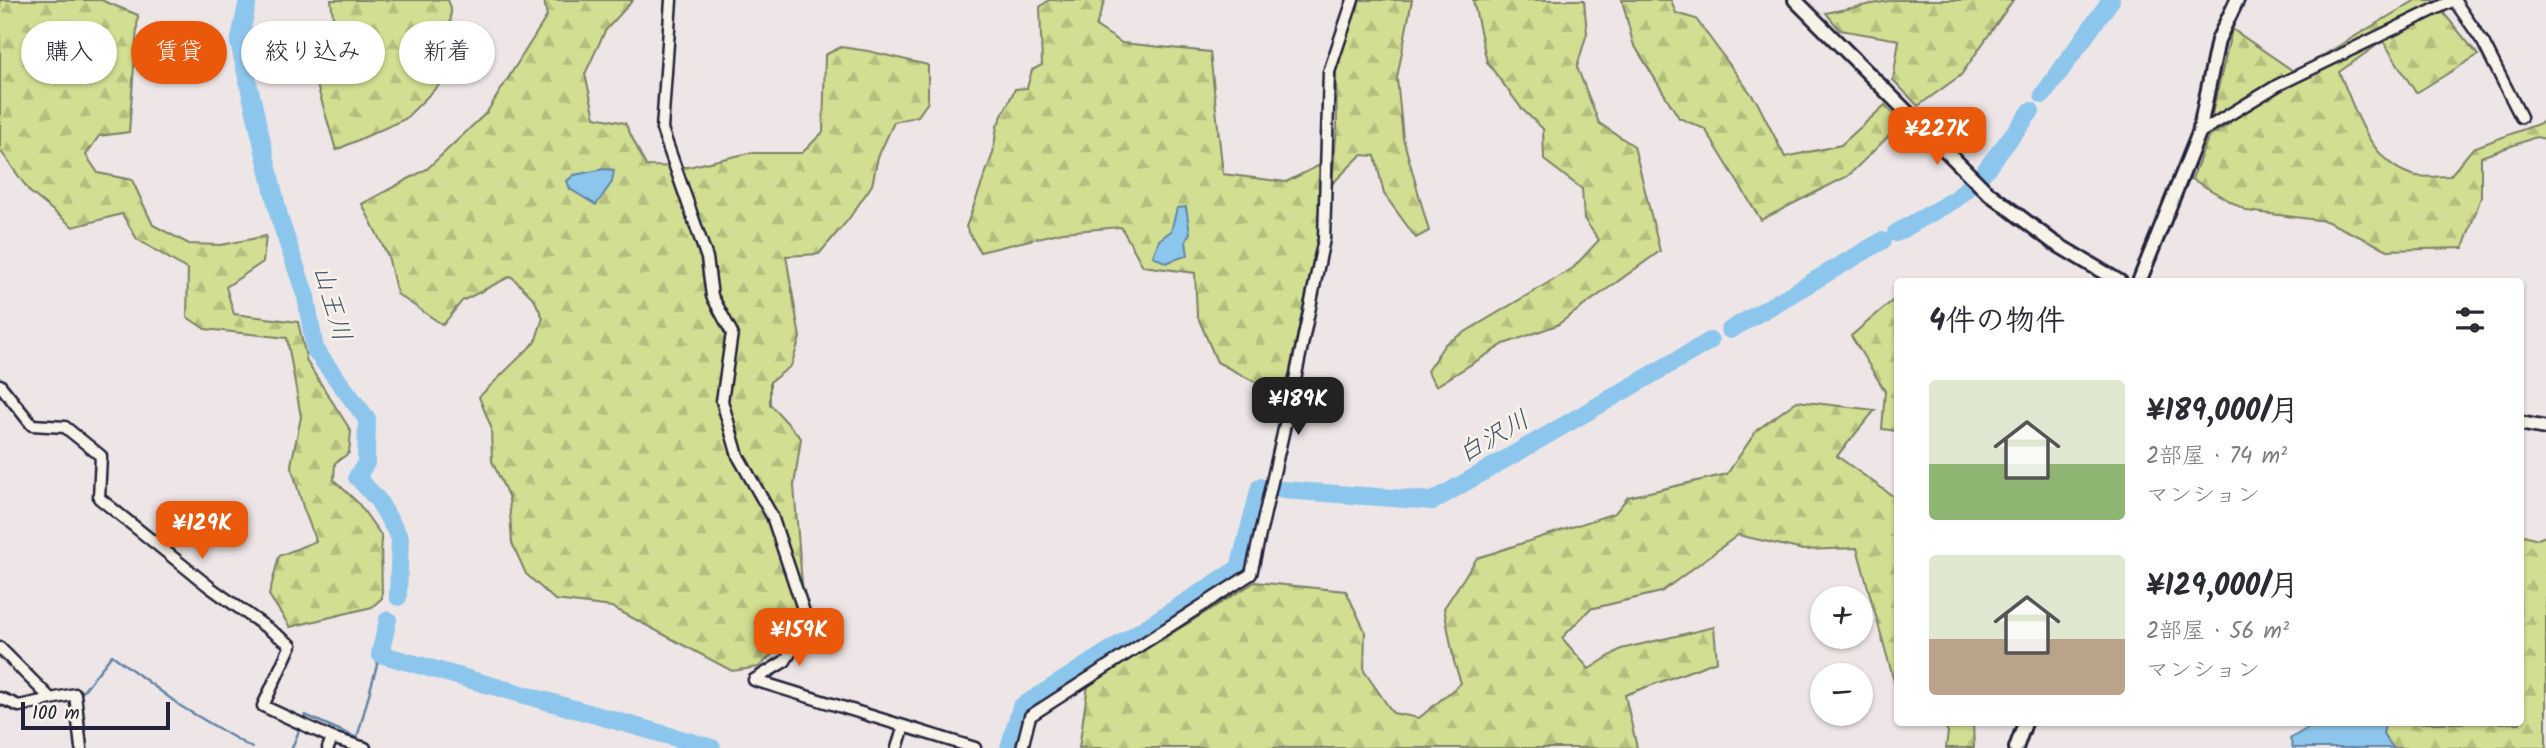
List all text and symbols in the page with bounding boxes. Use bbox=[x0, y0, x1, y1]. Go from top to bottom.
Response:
chip: 購入 bbox=[21, 21, 117, 84]
chip: 賃貸 bbox=[131, 21, 227, 84]
chip: 絞り込み bbox=[241, 21, 385, 84]
chip: 新着 bbox=[399, 21, 495, 84]
pin: ¥227K bbox=[1888, 108, 1986, 167]
text: ¥227K bbox=[1904, 112, 1970, 148]
water label: 山王川 bbox=[300, 260, 362, 347]
text: 4件の物件 bbox=[1929, 298, 2065, 346]
icon: filters bbox=[2451, 301, 2489, 339]
pin: ¥189K bbox=[1249, 378, 1347, 437]
text: ¥189K bbox=[1268, 382, 1328, 418]
text: ¥189,000/月 bbox=[2146, 388, 2299, 436]
water label: 白沢川 bbox=[1450, 400, 1538, 475]
icon: home bbox=[1985, 408, 2069, 492]
text: 2部屋 · 74 m² bbox=[2146, 439, 2287, 475]
text: マンション bbox=[2146, 478, 2260, 514]
pin: ¥129K bbox=[153, 502, 251, 561]
text: ¥129K bbox=[172, 506, 232, 542]
text: ¥129,000/月 bbox=[2146, 563, 2299, 611]
icon: home bbox=[1985, 583, 2069, 667]
map controls bbox=[1810, 586, 1873, 726]
button: + bbox=[1810, 586, 1873, 649]
pin: ¥159K bbox=[750, 608, 848, 668]
text: ¥159K bbox=[770, 613, 828, 649]
text: 2部屋 · 56 m² bbox=[2146, 614, 2289, 650]
text: マンション bbox=[2146, 653, 2260, 689]
button: − bbox=[1810, 663, 1873, 726]
scale bar bbox=[21, 699, 170, 731]
text: 100 m bbox=[32, 699, 80, 729]

